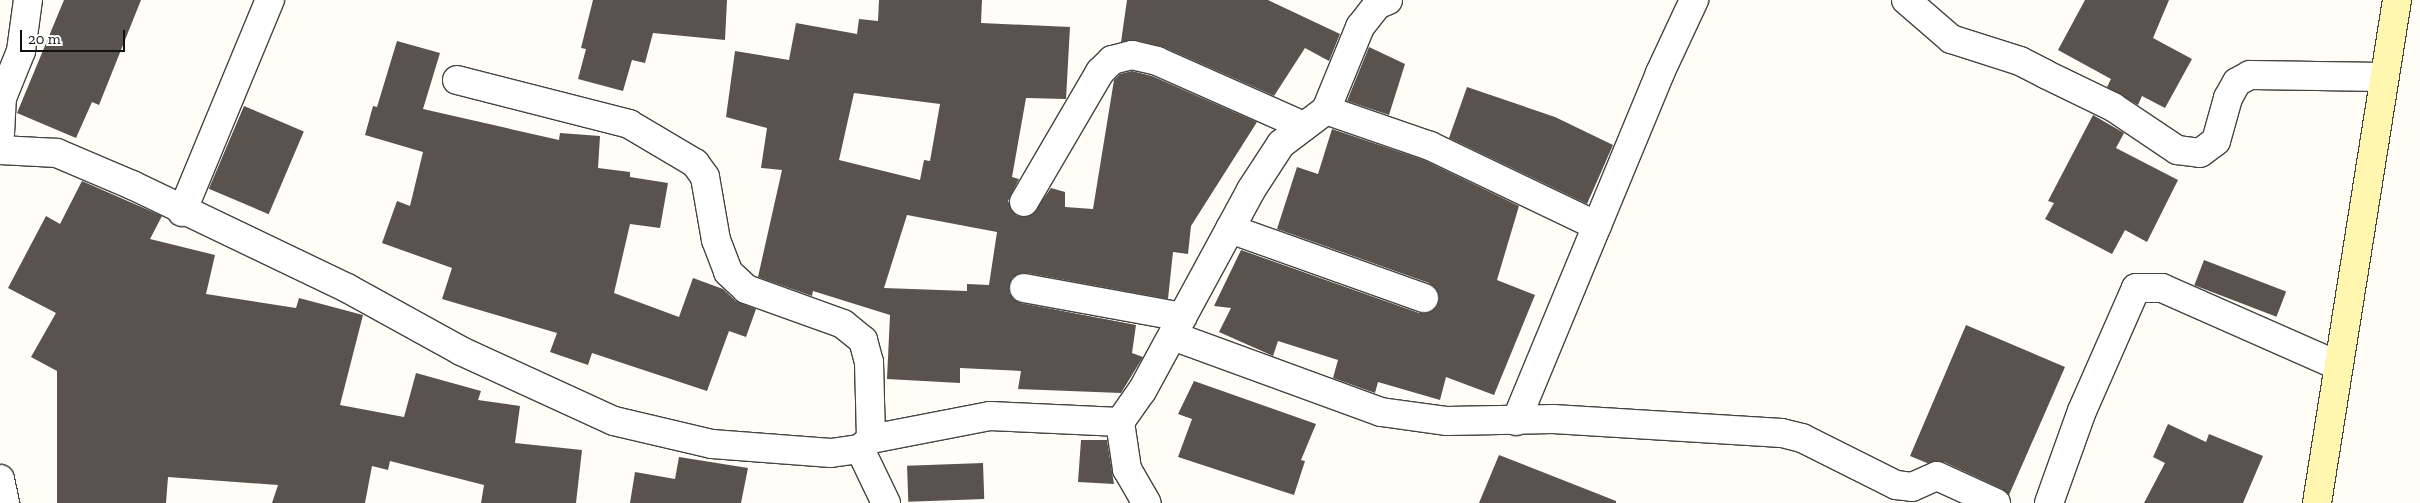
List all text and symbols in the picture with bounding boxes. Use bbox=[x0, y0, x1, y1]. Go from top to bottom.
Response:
scale bar bbox=[22, 20, 128, 52]
text: 20 m bbox=[28, 30, 61, 48]

